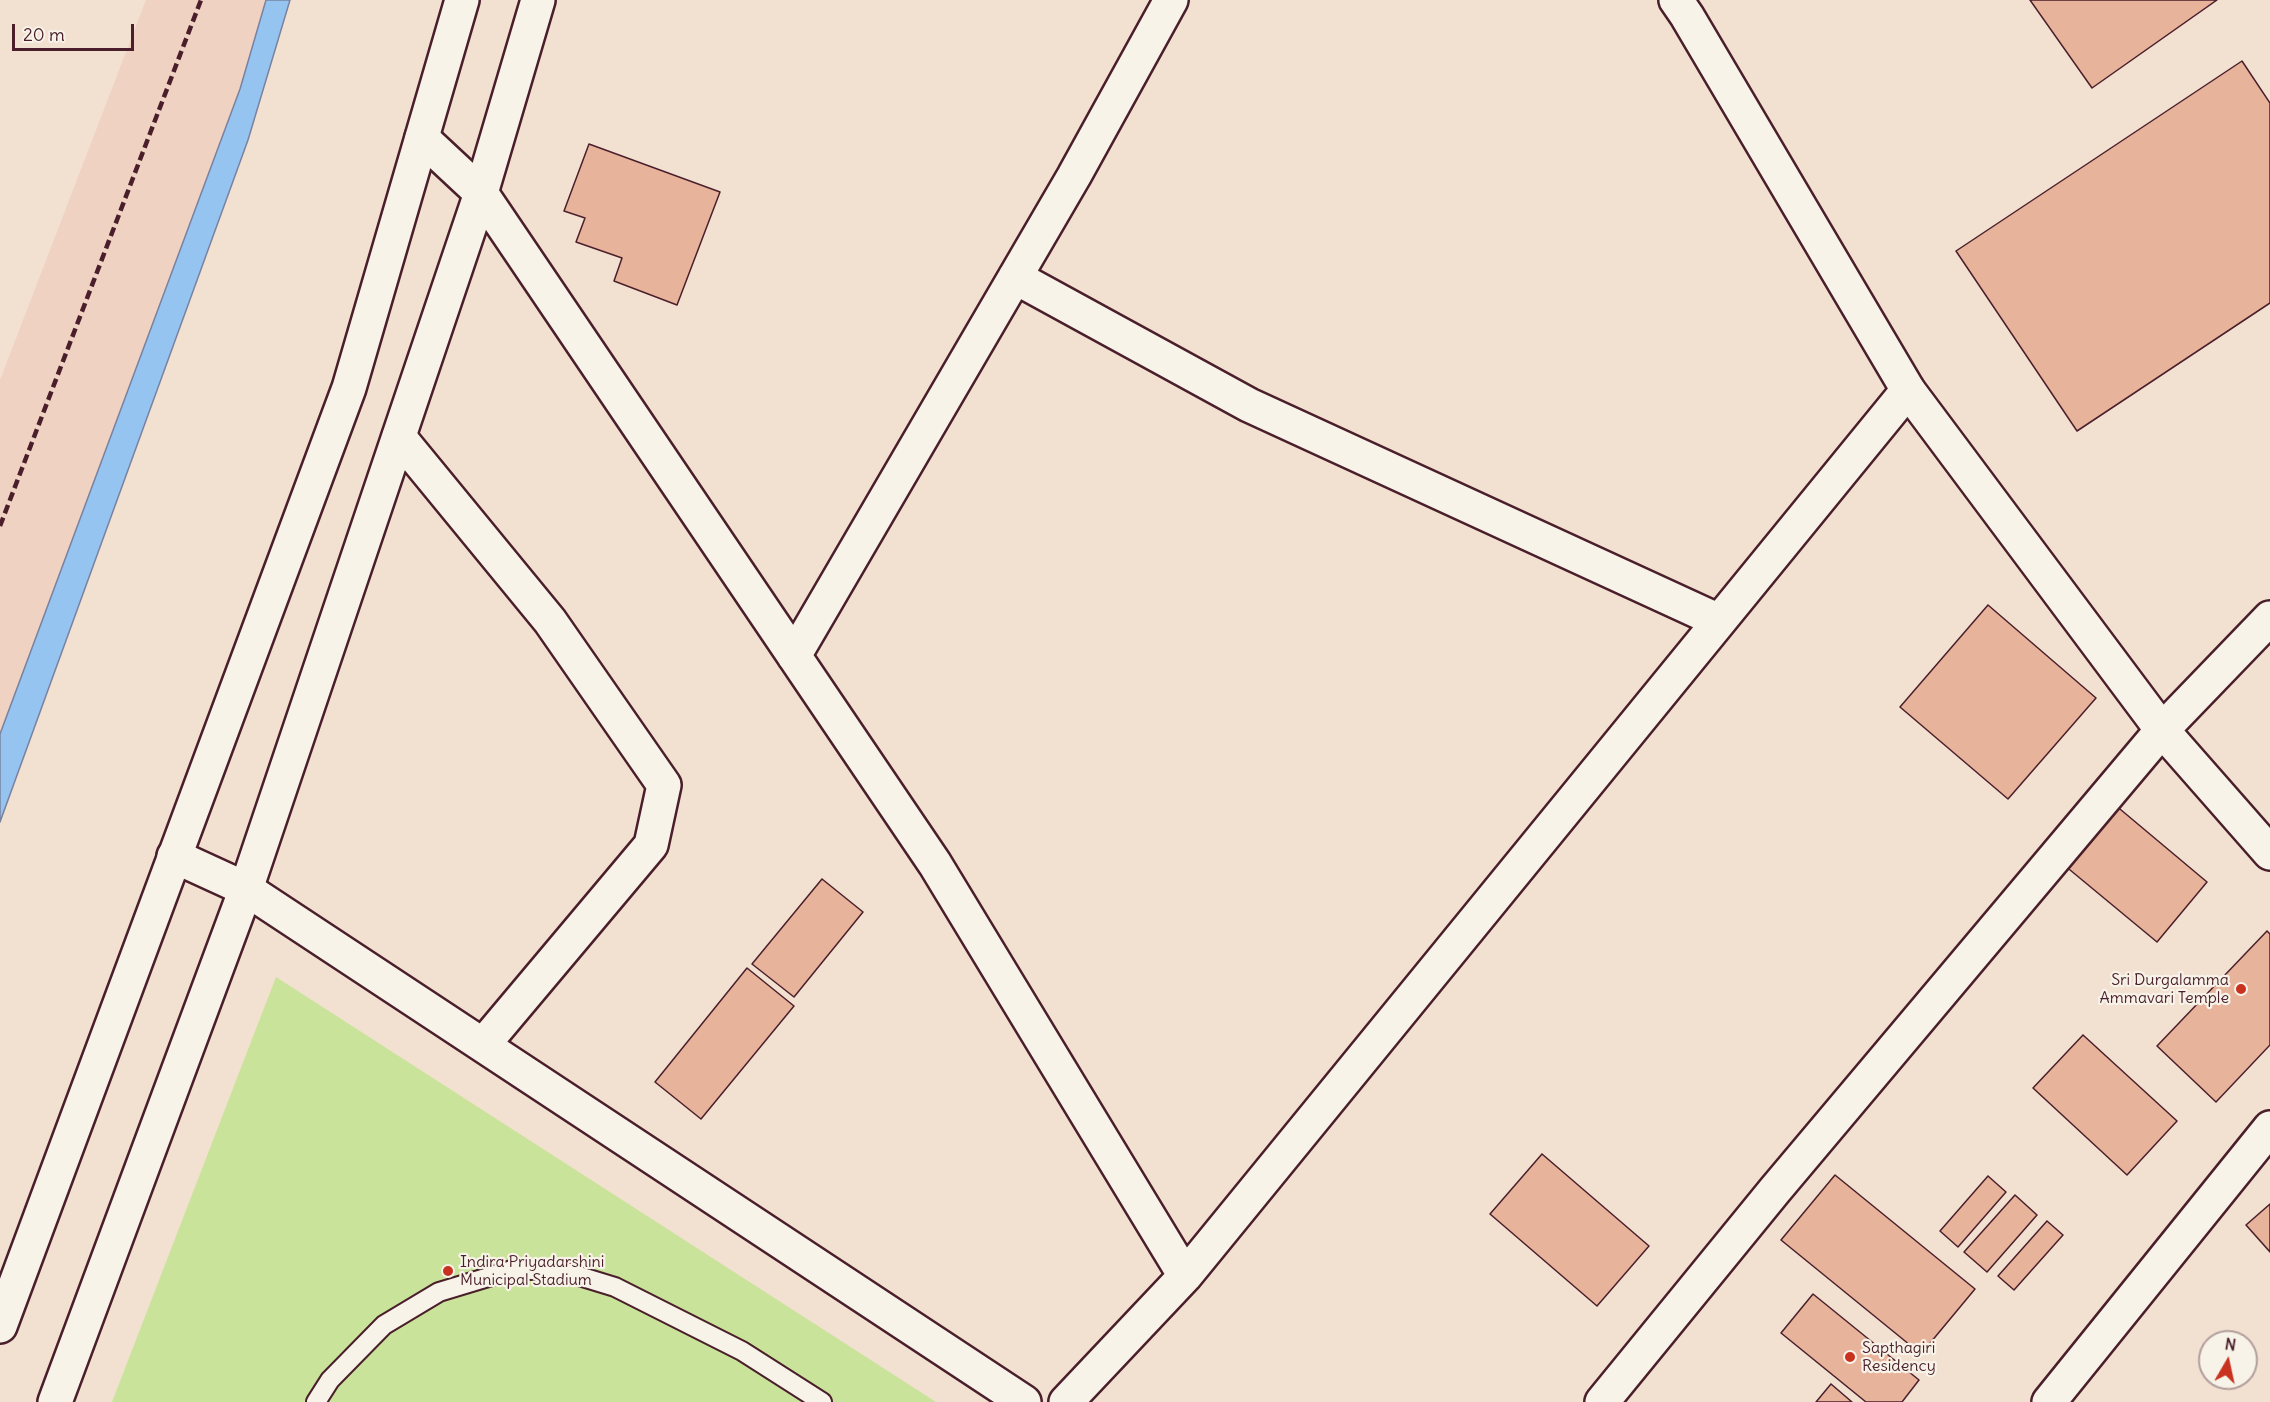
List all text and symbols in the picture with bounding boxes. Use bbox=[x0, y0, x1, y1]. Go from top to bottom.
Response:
scale bar bbox=[15, 12, 136, 50]
text: 20 m bbox=[23, 23, 65, 46]
place label: Sri Durgalamma Ammavari Temple bbox=[2100, 970, 2229, 1008]
marker: Sri Durgalamma Ammavari Temple bbox=[2234, 982, 2248, 996]
place label: Indira Priyadarshini Municipal Stadium bbox=[460, 1252, 604, 1290]
marker: Indira Priyadarshini Municipal Stadium bbox=[441, 1264, 455, 1278]
north arrow bbox=[2198, 1330, 2258, 1390]
text: N bbox=[2223, 1333, 2238, 1355]
place label: Sapthagiri Residency bbox=[1862, 1338, 1936, 1376]
marker: Sapthagiri Residency bbox=[1843, 1350, 1857, 1364]

